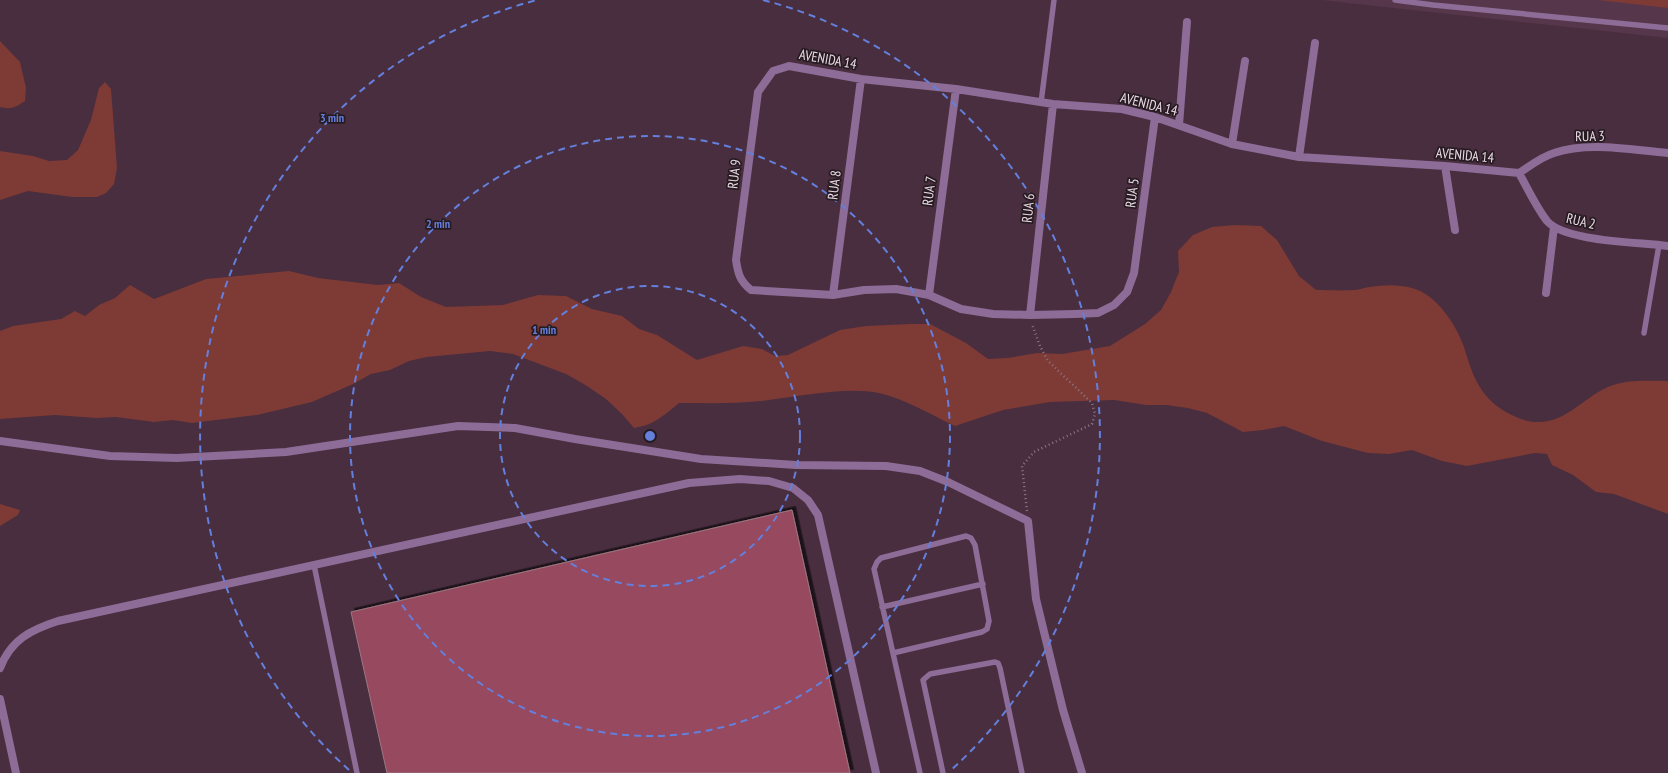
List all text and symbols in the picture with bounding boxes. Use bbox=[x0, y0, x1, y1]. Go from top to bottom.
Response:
street label: AVENIDA 14 bbox=[798, 45, 859, 73]
street label: AVENIDA 14 bbox=[1119, 88, 1180, 120]
text: 3 min bbox=[320, 110, 344, 125]
street label: RUA 3 bbox=[1575, 127, 1605, 145]
street label: AVENIDA 14 bbox=[1435, 143, 1495, 167]
street label: RUA 9 bbox=[723, 158, 745, 190]
street label: RUA 8 bbox=[823, 169, 845, 201]
street label: RUA 7 bbox=[918, 175, 940, 207]
street label: RUA 5 bbox=[1121, 177, 1143, 209]
street label: RUA 6 bbox=[1018, 192, 1038, 224]
street label: RUA 2 bbox=[1565, 209, 1597, 233]
text: 2 min bbox=[426, 216, 450, 231]
text: 1 min bbox=[532, 322, 556, 337]
centre of rings bbox=[643, 429, 657, 443]

